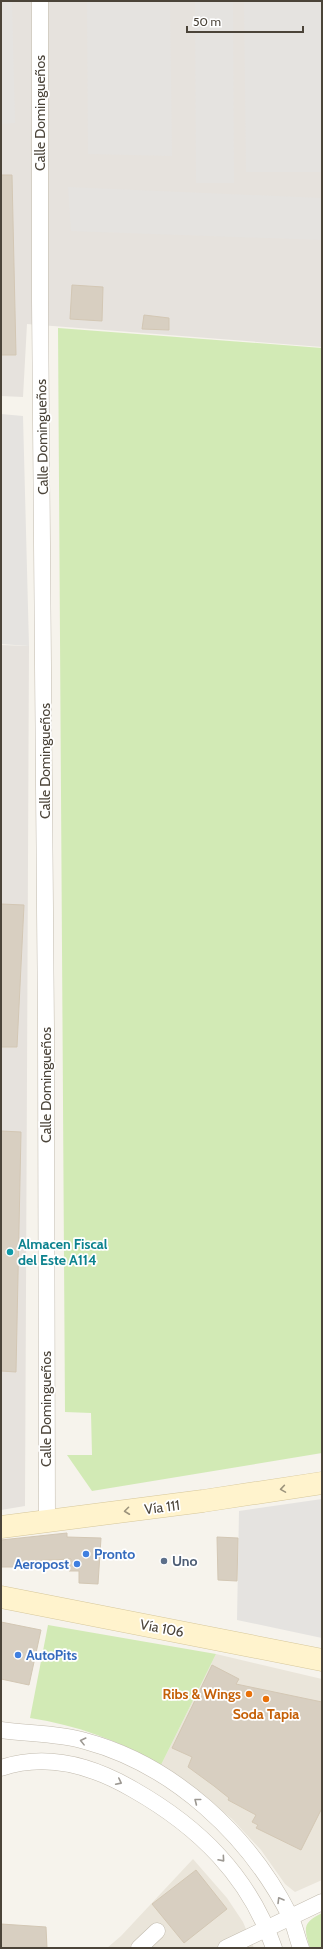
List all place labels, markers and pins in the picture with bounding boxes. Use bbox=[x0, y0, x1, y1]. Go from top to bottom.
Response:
place label: Almacen Fiscal del Este A114 bbox=[18, 1235, 108, 1269]
marker: Almacen Fiscal del Este A114 bbox=[5, 1247, 15, 1257]
place label: Pronto bbox=[94, 1545, 135, 1563]
marker: Pronto bbox=[81, 1549, 91, 1559]
place label: Uno bbox=[172, 1552, 198, 1570]
place label: Aeropost bbox=[14, 1555, 69, 1573]
marker: Uno bbox=[159, 1556, 169, 1566]
marker: Aeropost bbox=[72, 1559, 82, 1569]
place label: AutoPits bbox=[26, 1646, 77, 1664]
marker: AutoPits bbox=[13, 1650, 23, 1660]
place label: Ribs & Wings bbox=[163, 1685, 241, 1703]
marker: Ribs & Wings bbox=[244, 1689, 254, 1699]
marker: Soda Tapia bbox=[261, 1694, 271, 1704]
place label: Soda Tapia bbox=[233, 1705, 299, 1723]

